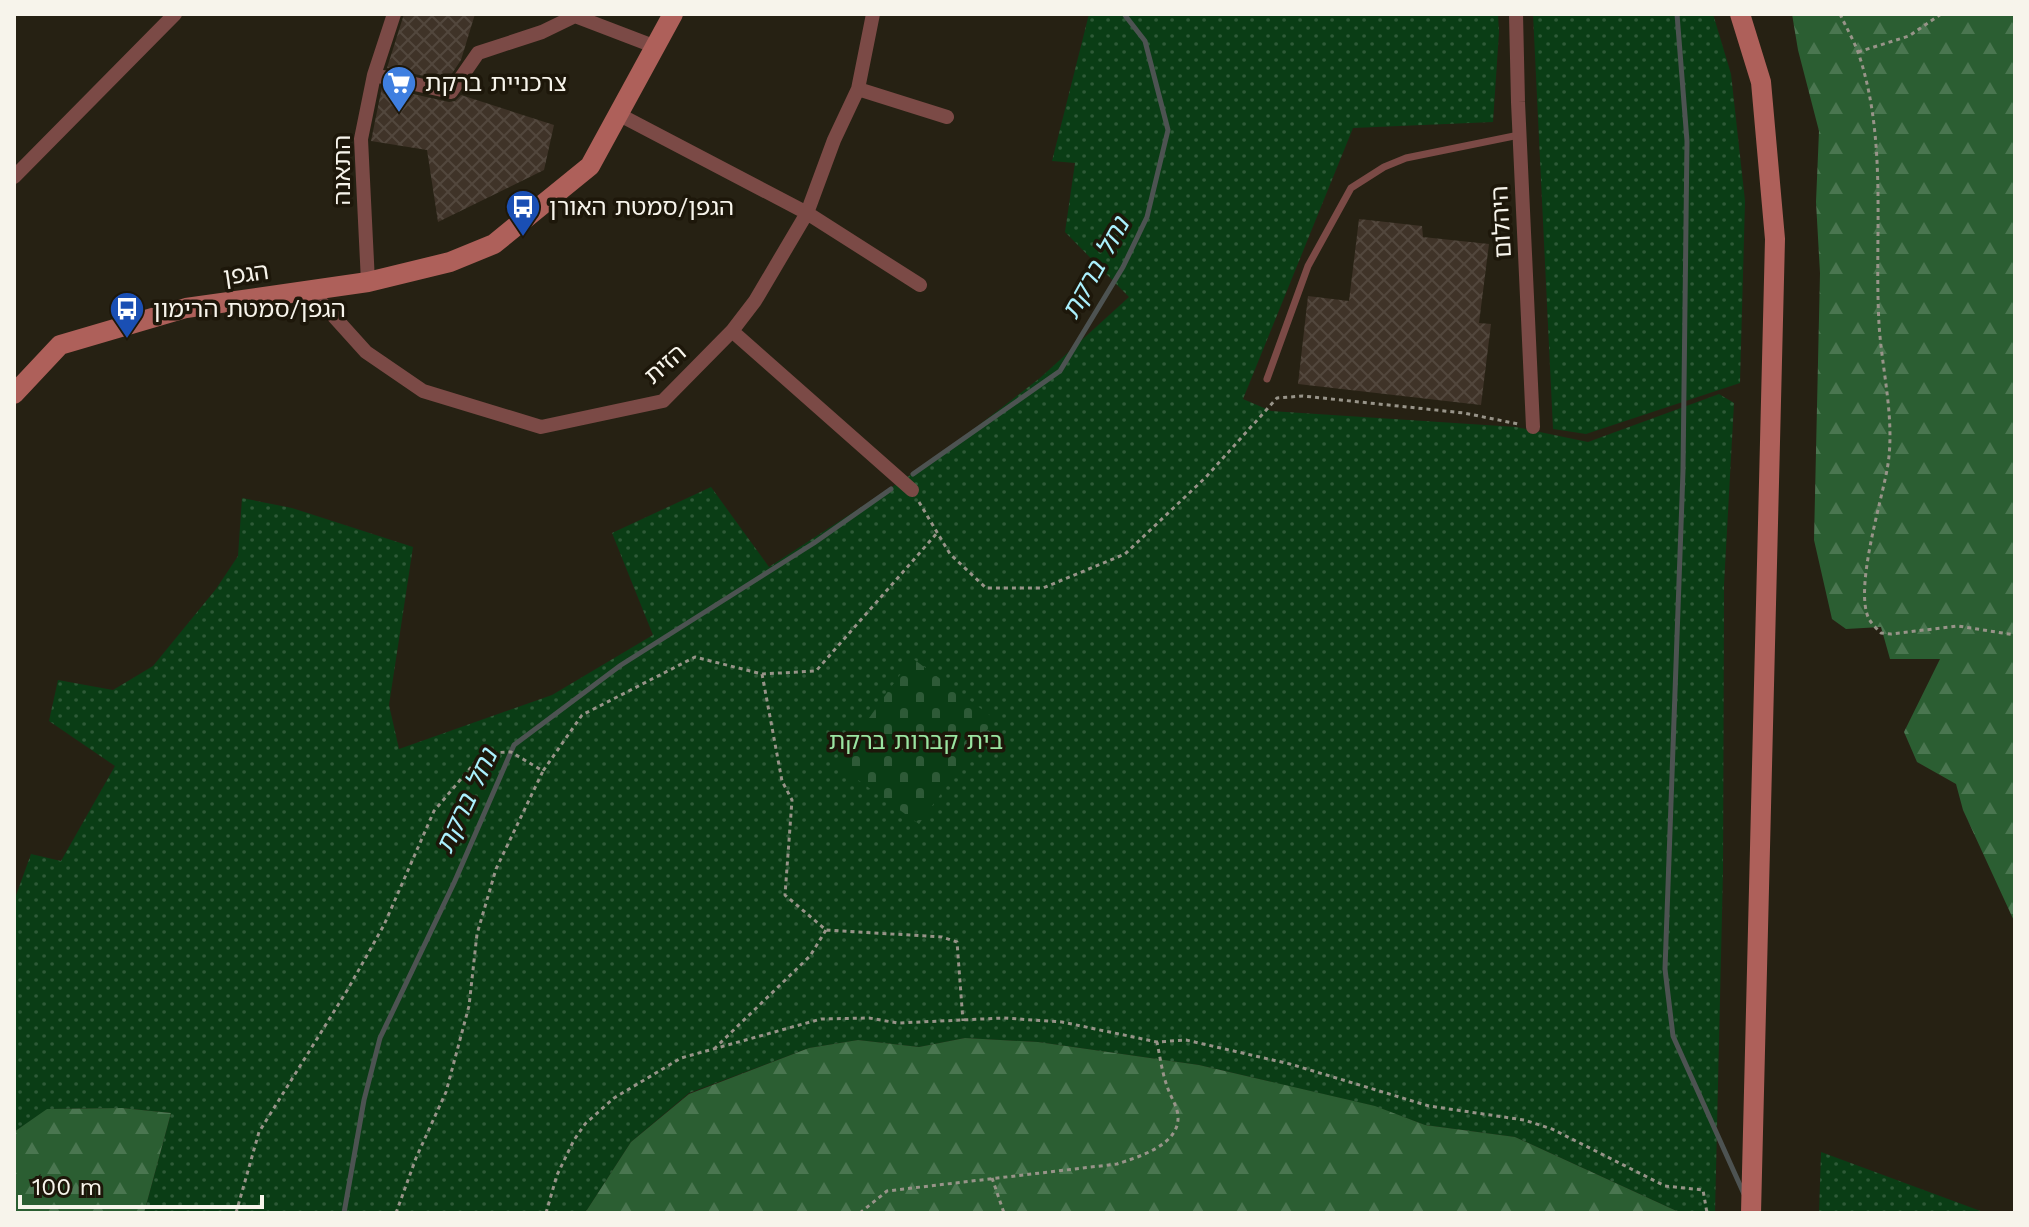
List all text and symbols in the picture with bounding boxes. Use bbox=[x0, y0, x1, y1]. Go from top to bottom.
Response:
supermarket icon: צרכניית ברקת bbox=[380, 64, 418, 114]
place label: צרכניית ברקת bbox=[425, 69, 567, 97]
street label: התאנה bbox=[328, 135, 356, 205]
street label: היהלום bbox=[1485, 185, 1517, 259]
bus stop icon: הגפן/סמטת האורן bbox=[504, 188, 542, 238]
place label: הגפן/סמטת האורן bbox=[549, 193, 734, 221]
water label: נחל ברקת bbox=[1055, 210, 1136, 324]
street label: הגפן bbox=[221, 257, 271, 291]
bus stop icon: הגפן/סמטת הרימון bbox=[108, 290, 146, 340]
place label: הגפן/סמטת הרימון bbox=[153, 295, 346, 323]
street label: הזית bbox=[638, 338, 692, 390]
park label: בית קברות ברקת bbox=[829, 727, 1003, 755]
water label: נחל ברקת bbox=[429, 742, 504, 858]
scale bar bbox=[20, 1159, 262, 1209]
text: 100 m bbox=[32, 1173, 102, 1201]

